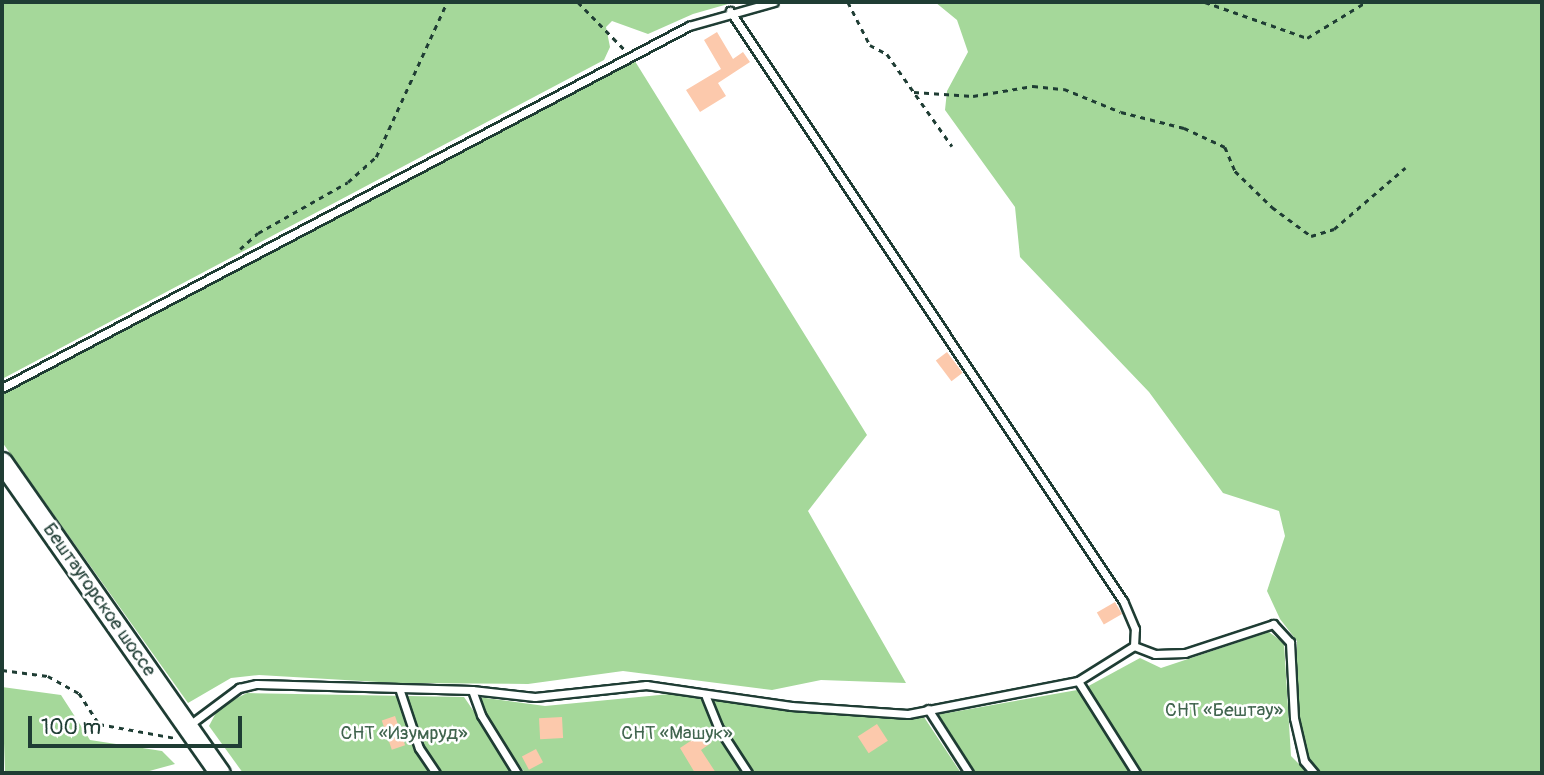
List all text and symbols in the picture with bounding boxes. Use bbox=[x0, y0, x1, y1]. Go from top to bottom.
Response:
street label: Бештаугорское шоссе bbox=[38, 519, 160, 681]
park label: СНТ «Бештау» bbox=[1165, 700, 1283, 722]
scale bar bbox=[32, 702, 245, 746]
text: 100 m bbox=[41, 714, 101, 741]
park label: СНТ «Изумруд» bbox=[340, 723, 468, 745]
park label: СНТ «Машук» bbox=[621, 723, 733, 745]

